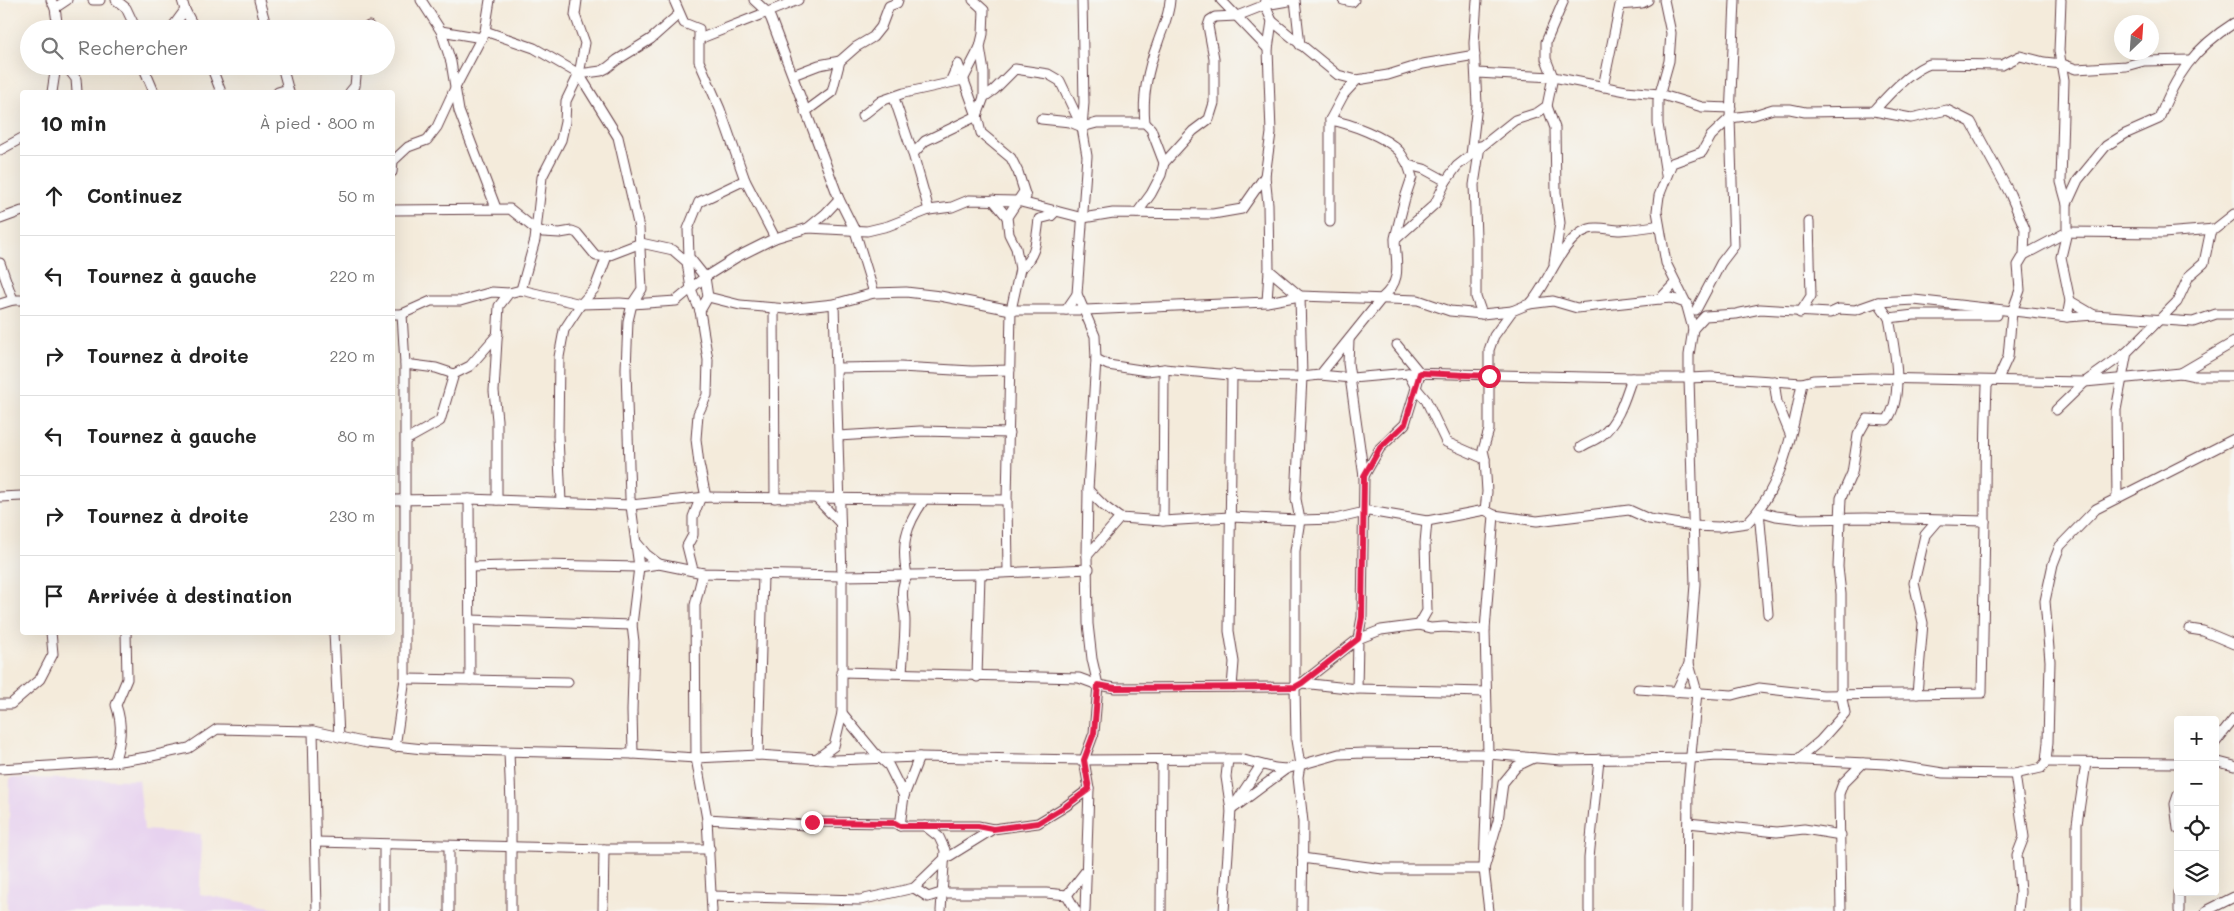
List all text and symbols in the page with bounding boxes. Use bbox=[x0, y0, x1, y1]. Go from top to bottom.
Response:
north arrow bbox=[2114, 15, 2159, 60]
search box bbox=[20, 20, 395, 75]
icon: search bbox=[38, 34, 66, 62]
text: Rechercher bbox=[78, 35, 188, 60]
text: 10 min bbox=[40, 109, 106, 136]
text: À pied · 800 m bbox=[259, 112, 375, 133]
icon: ahead bbox=[40, 182, 68, 210]
text: Continuez bbox=[87, 183, 182, 208]
text: 50 m bbox=[338, 185, 375, 206]
icon: left bbox=[40, 262, 68, 290]
text: Tournez à gauche bbox=[87, 263, 256, 288]
text: 220 m bbox=[329, 265, 375, 286]
icon: right bbox=[40, 342, 68, 370]
text: Tournez à droite bbox=[87, 343, 249, 368]
text: 220 m bbox=[329, 345, 375, 366]
route start bbox=[1478, 365, 1501, 388]
icon: left bbox=[40, 422, 68, 450]
text: Tournez à gauche bbox=[87, 423, 256, 448]
text: 80 m bbox=[338, 425, 375, 446]
icon: right bbox=[40, 502, 68, 530]
text: Tournez à droite bbox=[87, 503, 249, 528]
text: 230 m bbox=[329, 505, 375, 526]
icon: arrive bbox=[40, 582, 68, 610]
text: Arrivée à destination bbox=[87, 583, 292, 608]
map controls bbox=[2174, 716, 2219, 896]
button: + bbox=[2174, 716, 2219, 761]
button: − bbox=[2174, 761, 2219, 806]
button: locate bbox=[2174, 806, 2219, 851]
route end bbox=[801, 811, 824, 834]
button: layers bbox=[2174, 851, 2219, 896]

